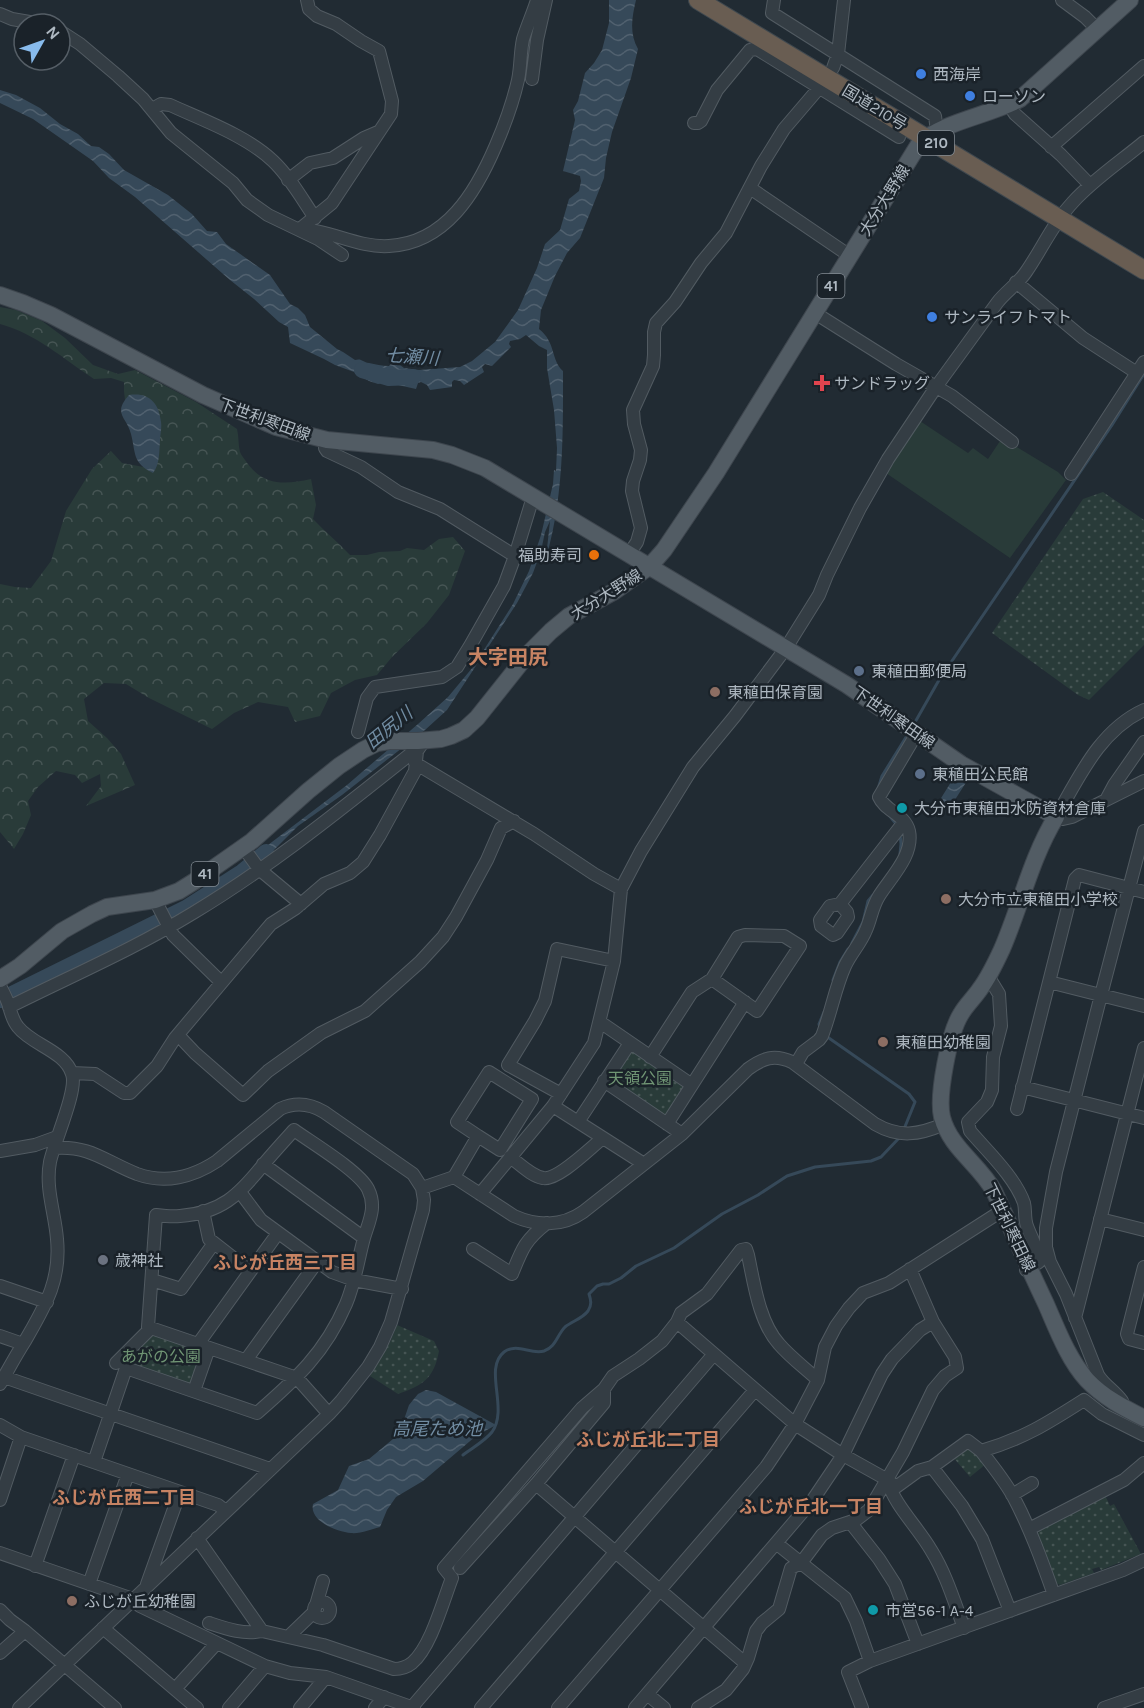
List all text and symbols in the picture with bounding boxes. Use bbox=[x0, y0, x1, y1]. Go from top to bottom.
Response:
north arrow bbox=[12, 12, 72, 72]
text: N bbox=[42, 22, 64, 43]
place label: 西海岸 bbox=[933, 65, 981, 84]
marker: 西海岸 bbox=[914, 67, 928, 81]
street label: 国道210号 bbox=[839, 81, 911, 134]
place label: ローソン bbox=[982, 87, 1046, 106]
marker: ローソン bbox=[963, 89, 977, 103]
road number: 210 bbox=[918, 131, 954, 155]
street label: 大分大野線 bbox=[855, 161, 914, 239]
road number: 41 bbox=[818, 274, 844, 298]
place label: サンライフトマト bbox=[944, 308, 1072, 327]
marker: サンライフトマト bbox=[925, 310, 939, 324]
water label: 七瀬川 bbox=[384, 344, 442, 370]
place label: サンドラッグ bbox=[834, 374, 930, 393]
marker: サンドラッグ bbox=[815, 376, 829, 390]
street label: 下世利寒田線 bbox=[216, 394, 313, 445]
place label: 福助寿司 bbox=[518, 546, 582, 565]
marker: 福助寿司 bbox=[587, 548, 601, 562]
street label: 大分大野線 bbox=[567, 565, 645, 624]
district label: 大字田尻 bbox=[468, 646, 548, 669]
place label: 東稙田郵便局 bbox=[871, 662, 967, 681]
marker: 東稙田郵便局 bbox=[852, 664, 866, 678]
street label: 下世利寒田線 bbox=[849, 682, 938, 753]
place label: 東稙田保育園 bbox=[727, 683, 823, 702]
marker: 東稙田保育園 bbox=[708, 685, 722, 699]
water label: 田尻川 bbox=[361, 701, 418, 754]
place label: 東稙田公民館 bbox=[932, 765, 1028, 784]
marker: 東稙田公民館 bbox=[913, 767, 927, 781]
place label: 大分市東稙田水防資材倉庫 bbox=[914, 799, 1106, 818]
marker: 大分市東稙田水防資材倉庫 bbox=[895, 801, 909, 815]
road number: 41 bbox=[192, 862, 218, 886]
place label: 大分市立東稙田小学校 bbox=[958, 890, 1118, 909]
marker: 大分市立東稙田小学校 bbox=[939, 892, 953, 906]
place label: 東稙田幼稚園 bbox=[895, 1033, 991, 1052]
marker: 東稙田幼稚園 bbox=[876, 1035, 890, 1049]
park label: 天領公園 bbox=[608, 1069, 672, 1088]
street label: 下世利寒田線 bbox=[980, 1180, 1039, 1275]
place label: 歳神社 bbox=[115, 1251, 163, 1270]
district label: ふじが丘西三丁目 bbox=[213, 1252, 357, 1274]
marker: 歳神社 bbox=[96, 1253, 110, 1267]
park label: あがの公園 bbox=[121, 1347, 201, 1366]
water label: 高尾ため池 bbox=[392, 1418, 484, 1440]
district label: ふじが丘北二丁目 bbox=[576, 1429, 720, 1451]
district label: ふじが丘西二丁目 bbox=[52, 1487, 196, 1509]
district label: ふじが丘北一丁目 bbox=[739, 1496, 883, 1518]
place label: ふじが丘幼稚園 bbox=[84, 1592, 196, 1611]
marker: ふじが丘幼稚園 bbox=[65, 1594, 79, 1608]
place label: 市営56-1 A-4 bbox=[885, 1601, 974, 1620]
marker: 市営56-1 A-4 bbox=[866, 1603, 880, 1617]

